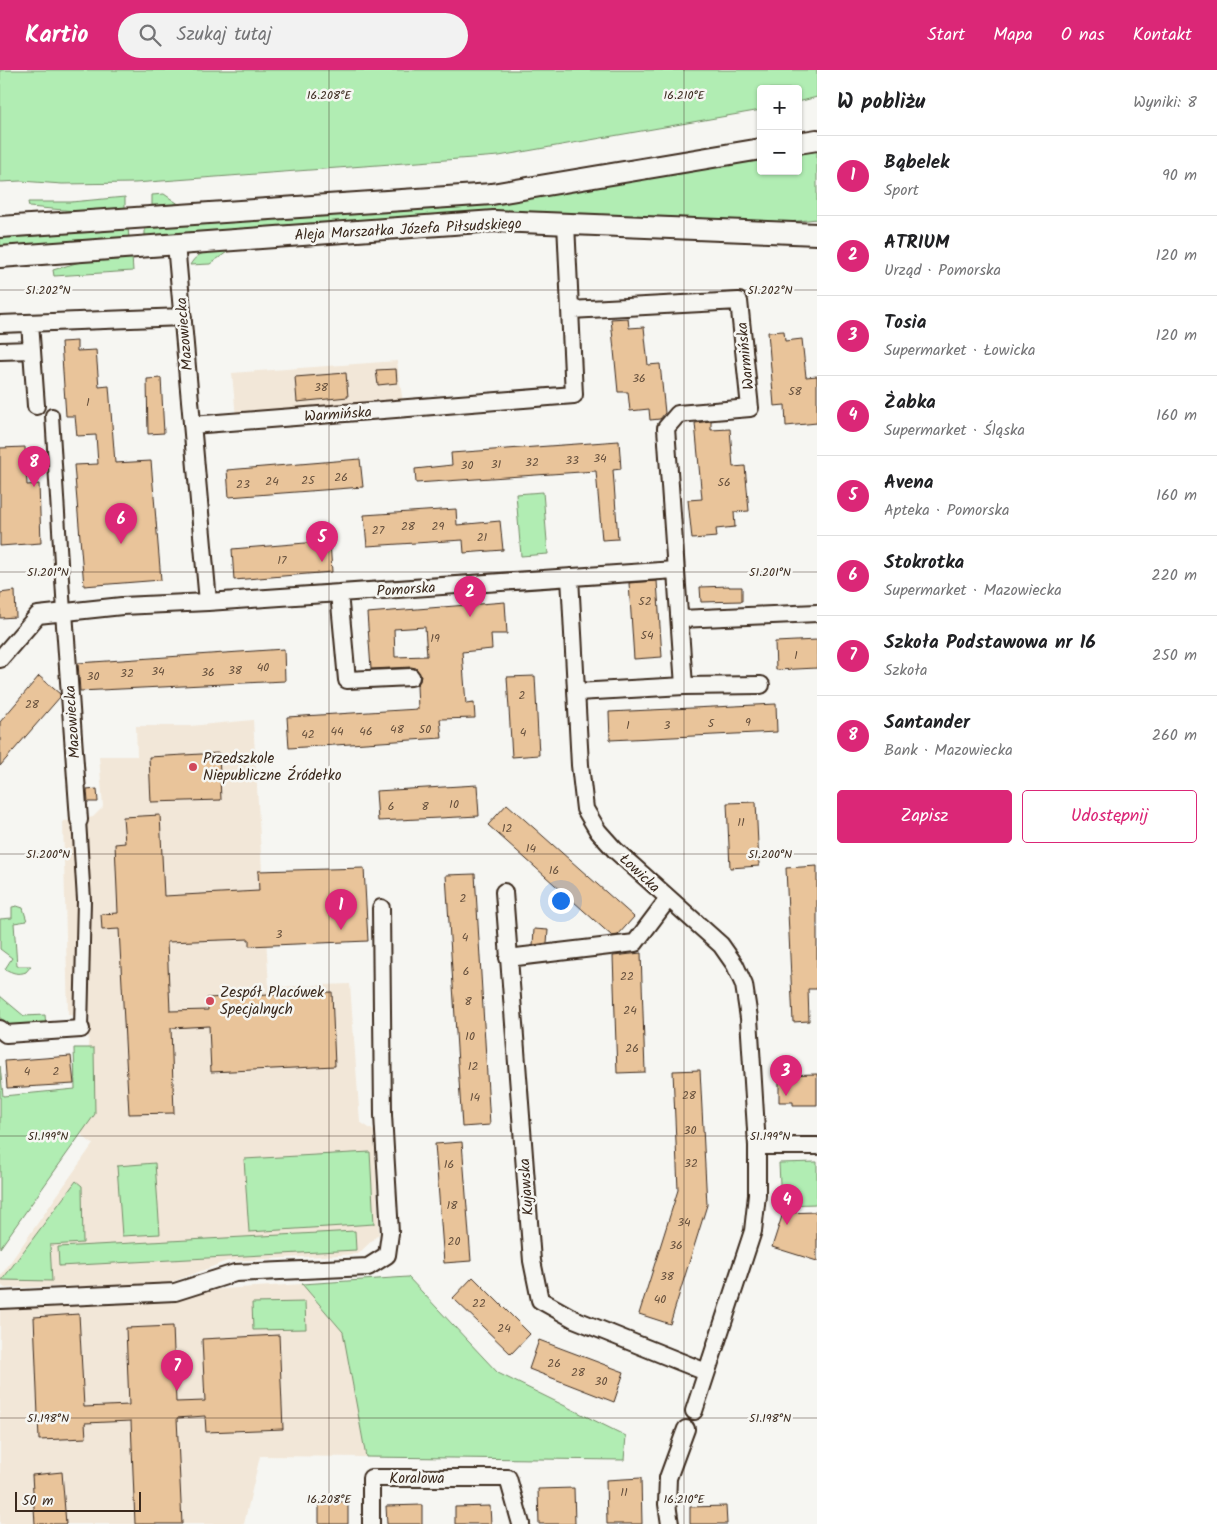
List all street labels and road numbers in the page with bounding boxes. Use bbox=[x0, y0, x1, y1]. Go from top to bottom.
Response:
street label: Aleja Marszałka Józefa Piłsudskiego bbox=[294, 212, 522, 248]
street label: Mazowiecka bbox=[170, 296, 200, 372]
street label: Warmińska bbox=[731, 321, 761, 391]
street label: Warmińska bbox=[303, 401, 373, 429]
street label: Pomorska bbox=[376, 576, 436, 604]
street label: Mazowiecka bbox=[58, 684, 88, 759]
street label: Łowicka bbox=[613, 848, 665, 899]
street label: Kujawska bbox=[513, 1157, 541, 1216]
street label: Koralowa bbox=[389, 1467, 445, 1491]

